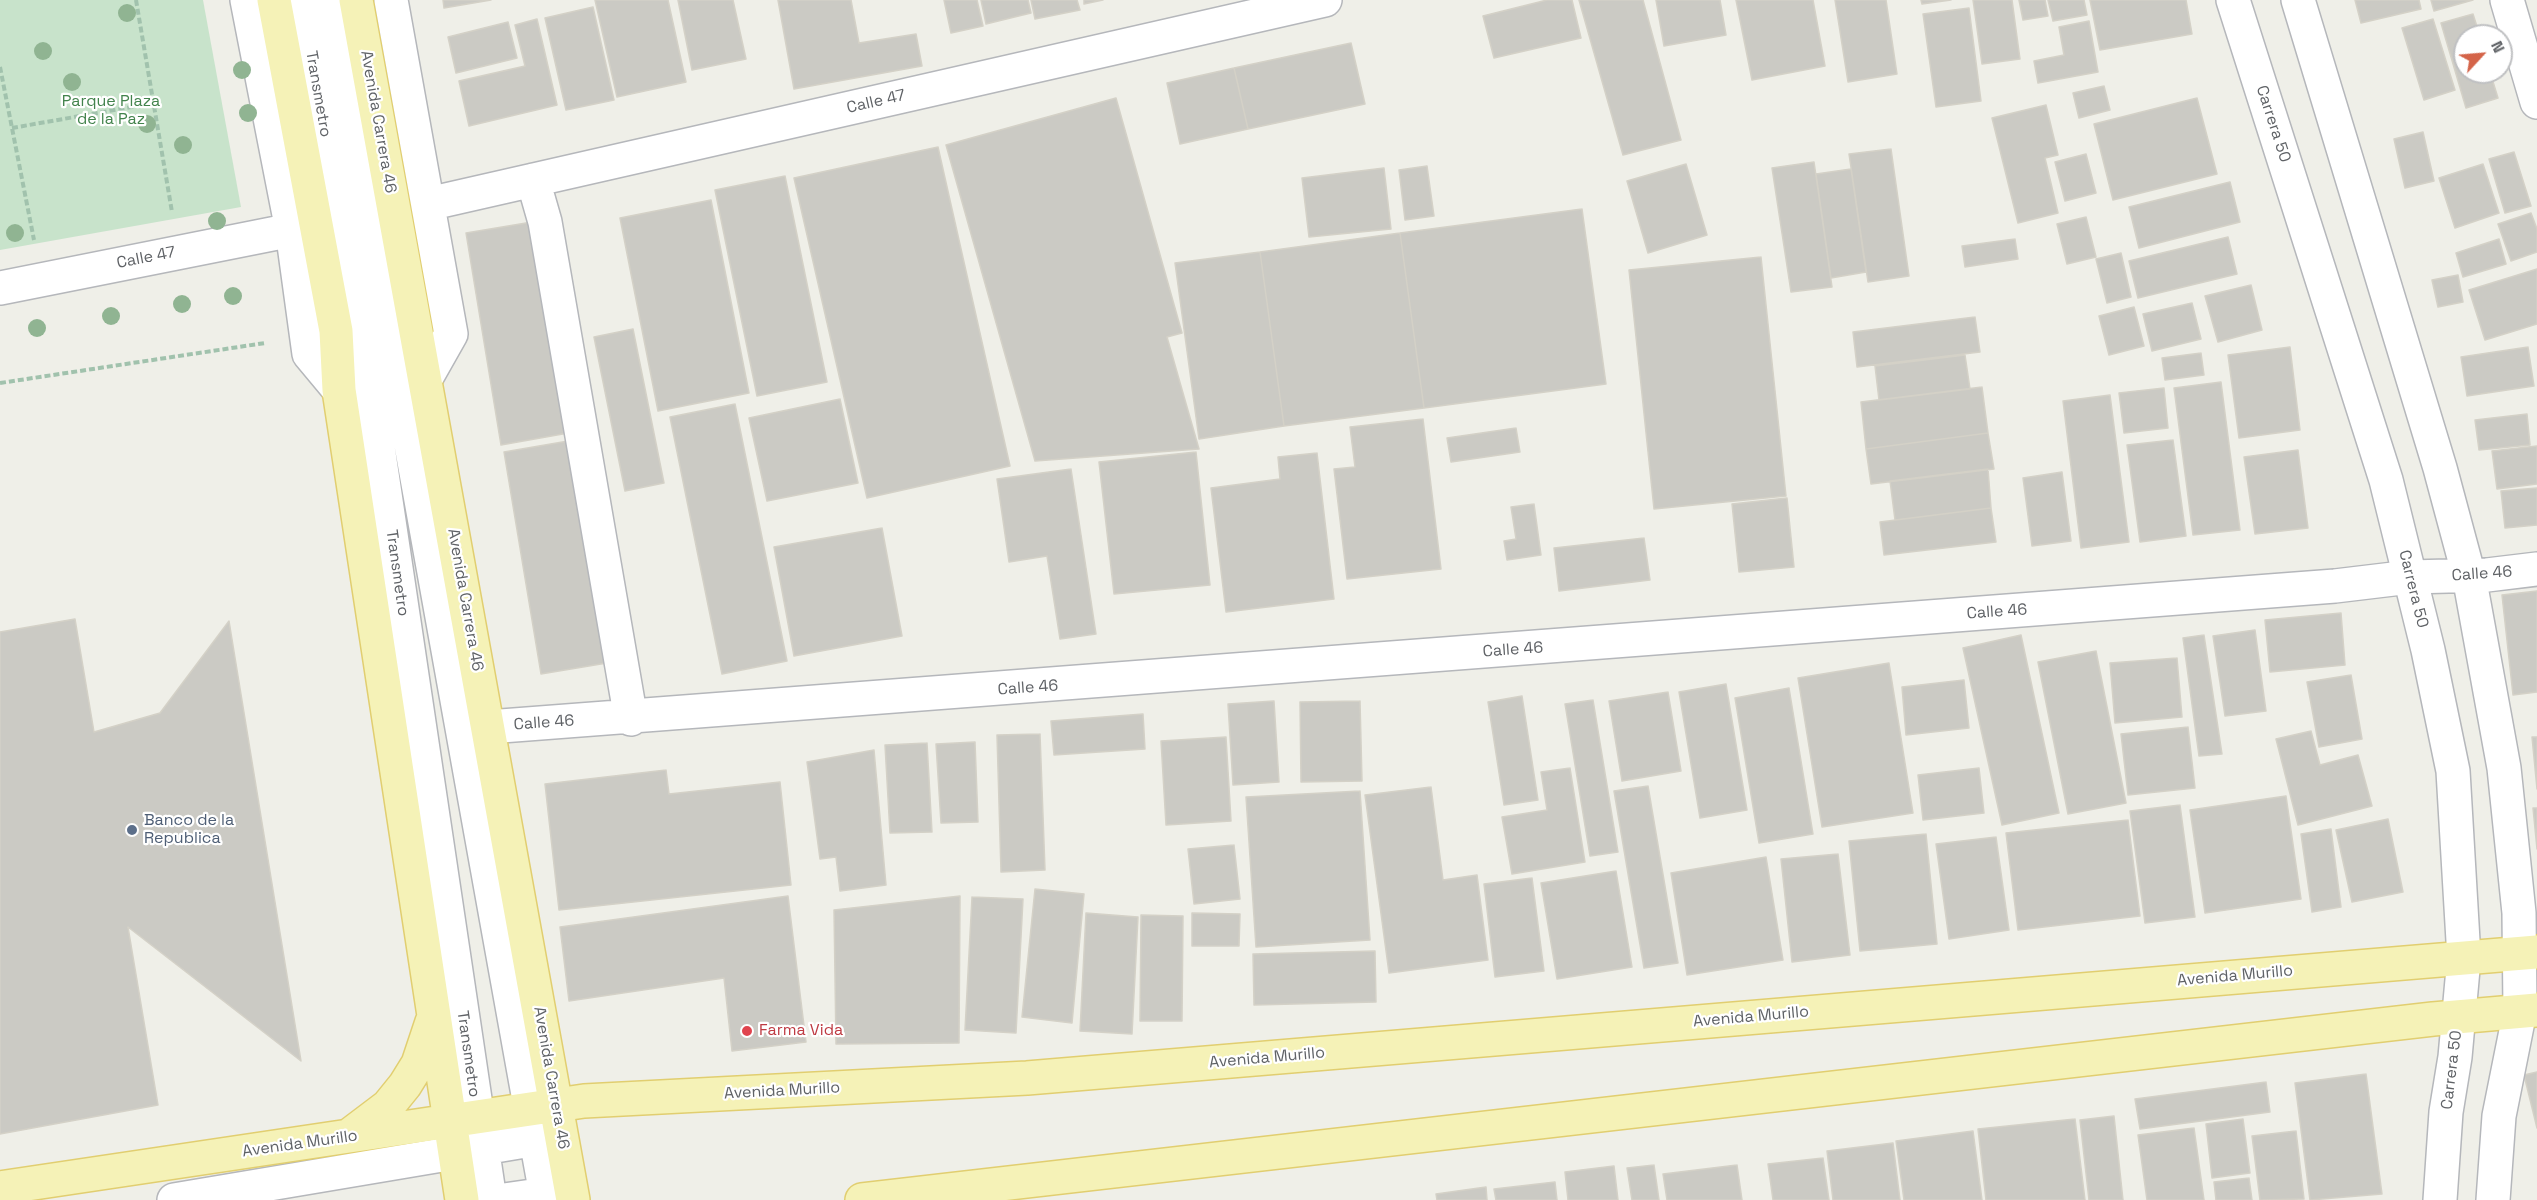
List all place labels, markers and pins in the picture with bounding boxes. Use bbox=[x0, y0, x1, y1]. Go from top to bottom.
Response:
place label: Banco de la Republica bbox=[144, 811, 234, 849]
marker: Banco de la Republica bbox=[125, 823, 139, 837]
place label: Farma Vida bbox=[759, 1021, 843, 1041]
marker: Farma Vida bbox=[740, 1024, 754, 1038]

